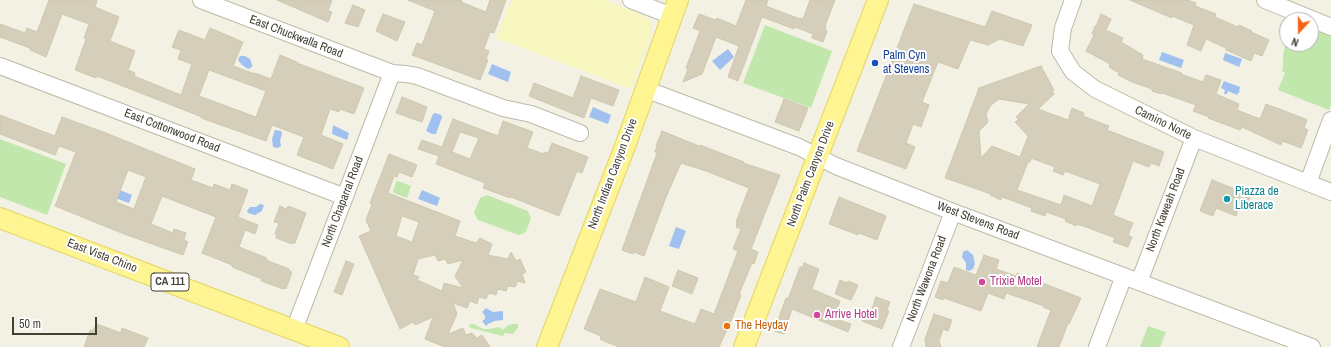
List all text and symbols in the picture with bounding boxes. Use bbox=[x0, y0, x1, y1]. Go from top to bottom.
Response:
north arrow bbox=[1279, 12, 1319, 52]
street label: East Chuckwalla Road bbox=[247, 13, 345, 61]
text: N bbox=[1290, 35, 1301, 50]
place label: Palm Cyn at Stevens bbox=[883, 49, 929, 77]
marker: Palm Cyn at Stevens bbox=[870, 58, 880, 68]
street label: Camino Norte bbox=[1132, 103, 1194, 143]
street label: East Cottonwood Road bbox=[122, 106, 222, 156]
street label: North Indian Canyon Drive bbox=[585, 117, 641, 231]
street label: North Palm Canyon Drive bbox=[784, 119, 838, 229]
street label: North Chaparral Road bbox=[319, 154, 367, 250]
street label: North Kaweah Road bbox=[1143, 166, 1189, 254]
place label: Piazza de Liberace bbox=[1235, 185, 1279, 213]
marker: Piazza de Liberace bbox=[1222, 194, 1232, 204]
street label: West Stevens Road bbox=[935, 199, 1021, 243]
street label: North Wawona Road bbox=[904, 234, 950, 324]
street label: East Vista Chino bbox=[65, 236, 139, 276]
road number: CA 111 bbox=[151, 273, 189, 291]
place label: Trixie Motel bbox=[990, 275, 1042, 289]
marker: Trixie Motel bbox=[977, 277, 987, 287]
place label: Arrive Hotel bbox=[825, 308, 877, 322]
scale bar bbox=[14, 309, 99, 335]
marker: Arrive Hotel bbox=[812, 310, 822, 320]
text: 50 m bbox=[19, 316, 41, 332]
place label: The Heyday bbox=[735, 319, 788, 333]
marker: The Heyday bbox=[722, 321, 732, 331]

